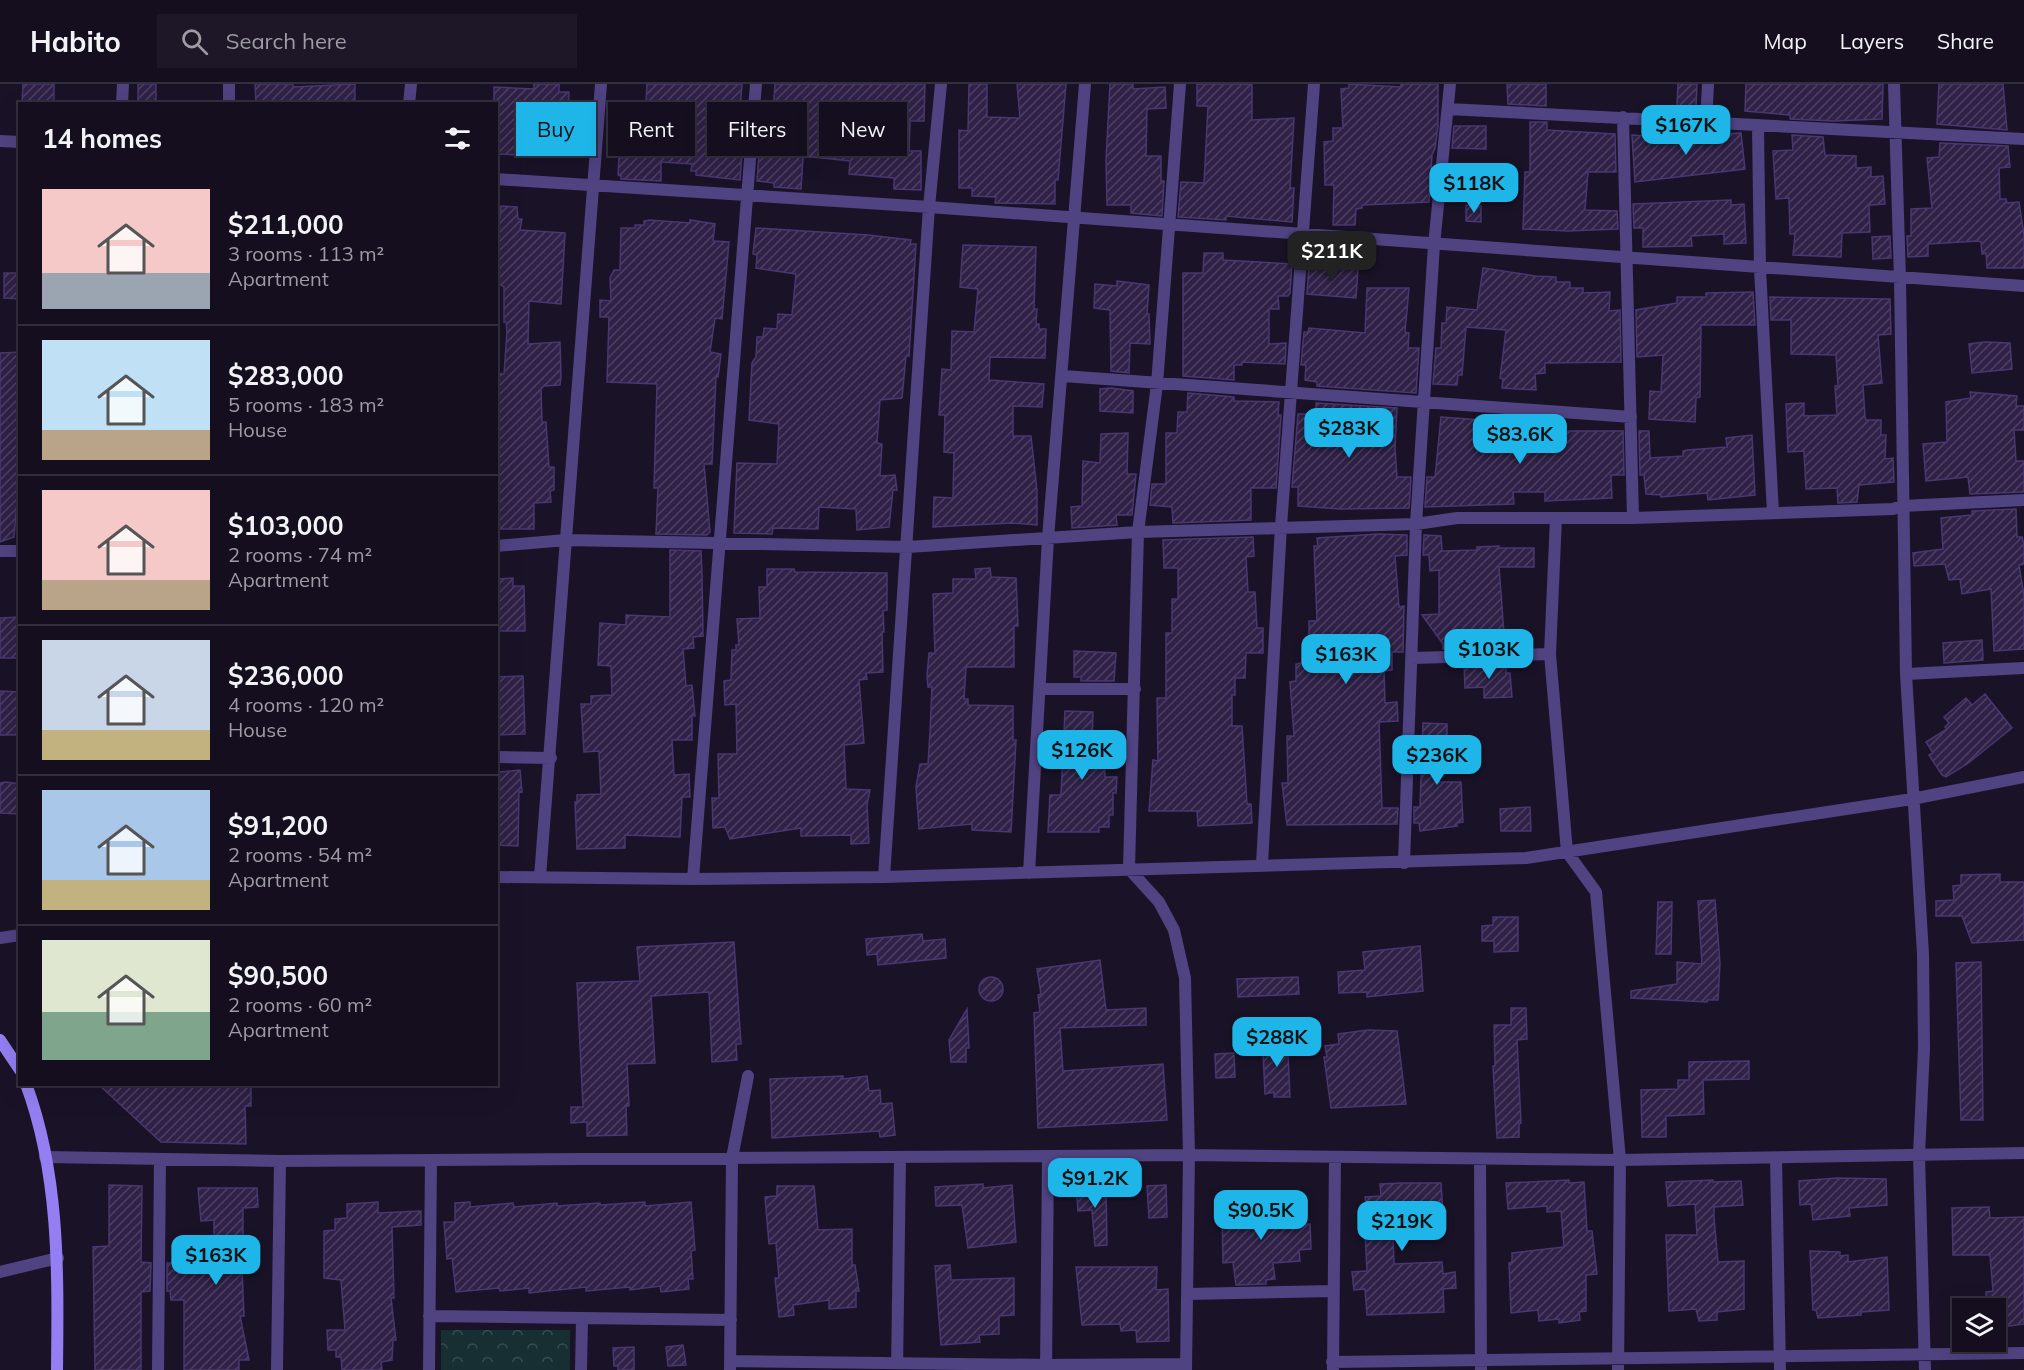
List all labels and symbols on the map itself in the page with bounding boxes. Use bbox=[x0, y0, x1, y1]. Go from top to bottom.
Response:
pin: $167K bbox=[1644, 105, 1728, 156]
pin: $118K bbox=[1432, 163, 1516, 214]
pin: $211K bbox=[1290, 231, 1374, 282]
pin: $283K bbox=[1307, 408, 1391, 459]
pin: $83.6K bbox=[1471, 414, 1569, 465]
pin: $103K bbox=[1447, 629, 1531, 680]
pin: $163K bbox=[1304, 634, 1388, 685]
pin: $126K bbox=[1040, 730, 1124, 781]
pin: $236K bbox=[1395, 735, 1479, 786]
pin: $288K bbox=[1235, 1017, 1319, 1068]
pin: $91.2K bbox=[1046, 1158, 1144, 1209]
pin: $90.5K bbox=[1212, 1190, 1310, 1241]
pin: $219K bbox=[1360, 1201, 1444, 1252]
pin: $163K bbox=[174, 1235, 258, 1286]

